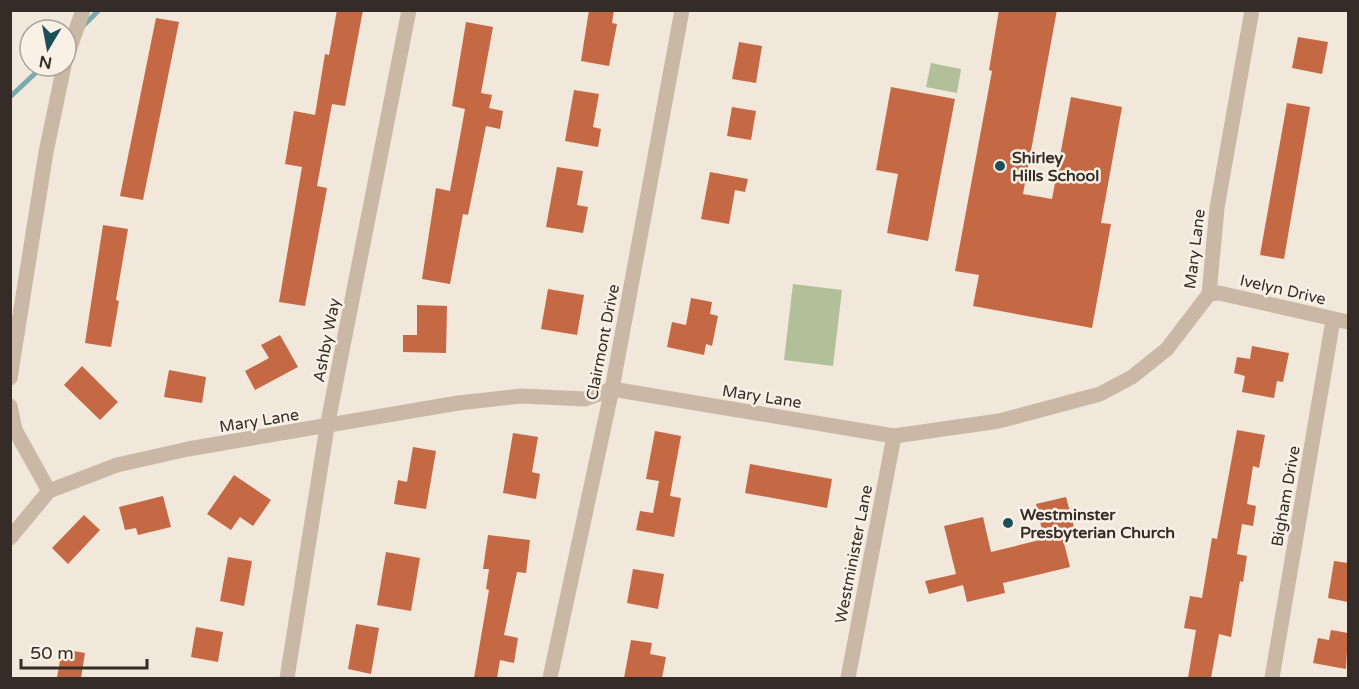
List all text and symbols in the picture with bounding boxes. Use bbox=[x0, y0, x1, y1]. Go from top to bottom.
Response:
north arrow bbox=[18, 18, 78, 78]
text: N bbox=[38, 51, 54, 73]
place label: Shirley Hills School bbox=[1012, 148, 1099, 186]
marker: Shirley Hills School bbox=[993, 159, 1007, 173]
street label: Mary Lane bbox=[1180, 208, 1210, 290]
street label: Ivelyn Drive bbox=[1238, 270, 1328, 310]
street label: Clairmont Drive bbox=[582, 282, 624, 402]
street label: Ashby Way bbox=[309, 296, 345, 384]
street label: Mary Lane bbox=[721, 381, 803, 413]
street label: Mary Lane bbox=[218, 405, 300, 437]
street label: Bigham Drive bbox=[1267, 444, 1305, 548]
street label: Westminister Lane bbox=[831, 483, 877, 625]
place label: Westminster Presbyterian Church bbox=[1020, 505, 1175, 543]
marker: Westminster Presbyterian Church bbox=[1001, 516, 1015, 530]
scale bar bbox=[21, 632, 147, 670]
text: 50 m bbox=[30, 642, 74, 664]

